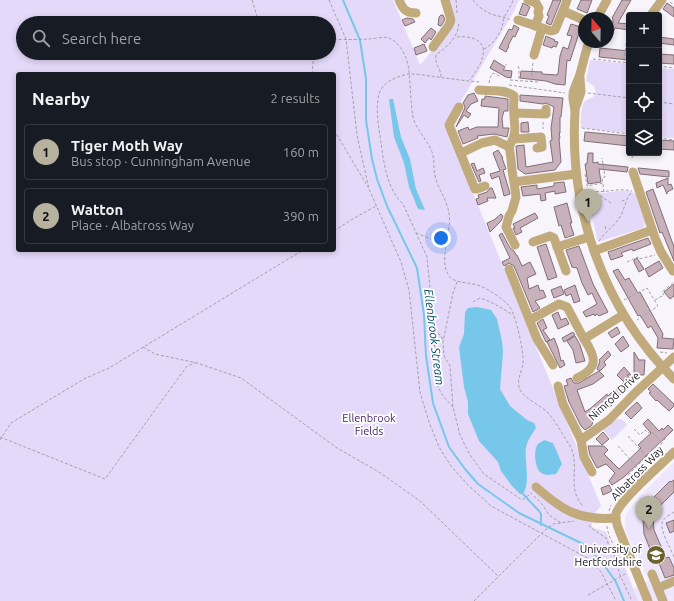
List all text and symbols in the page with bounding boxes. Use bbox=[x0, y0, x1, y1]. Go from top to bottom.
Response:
north arrow bbox=[578, 12, 614, 48]
map controls bbox=[626, 12, 662, 156]
button: + bbox=[626, 12, 662, 48]
search box bbox=[16, 16, 336, 60]
icon: search bbox=[30, 27, 52, 49]
text: Search here bbox=[62, 30, 141, 47]
button: − bbox=[626, 48, 662, 84]
button: locate bbox=[626, 84, 662, 120]
text: Nearby bbox=[32, 89, 90, 108]
text: 2 results bbox=[270, 91, 320, 105]
button: layers bbox=[626, 120, 662, 156]
text: Tiger Moth Way bbox=[71, 137, 183, 154]
text: 1 bbox=[42, 145, 50, 159]
text: 160 m bbox=[283, 145, 319, 159]
text: Bus stop · Cunningham Avenue bbox=[71, 154, 251, 168]
pin: 1 bbox=[575, 189, 601, 222]
text: Watton bbox=[71, 201, 123, 218]
text: 2 bbox=[42, 209, 50, 223]
text: 390 m bbox=[283, 209, 319, 223]
text: Place · Albatross Way bbox=[71, 218, 194, 232]
your location bbox=[431, 228, 451, 248]
water label: Ellenbrook Stream bbox=[422, 288, 447, 386]
street label: Nimrod Drive bbox=[586, 369, 642, 423]
park label: Ellenbrook Fields bbox=[342, 412, 396, 437]
street label: Albatross Way bbox=[608, 443, 666, 502]
pin: 2 bbox=[636, 496, 662, 529]
place label: University of Hertfordshire bbox=[575, 543, 643, 568]
school or university icon: University of Hertfordshire bbox=[645, 544, 667, 566]

